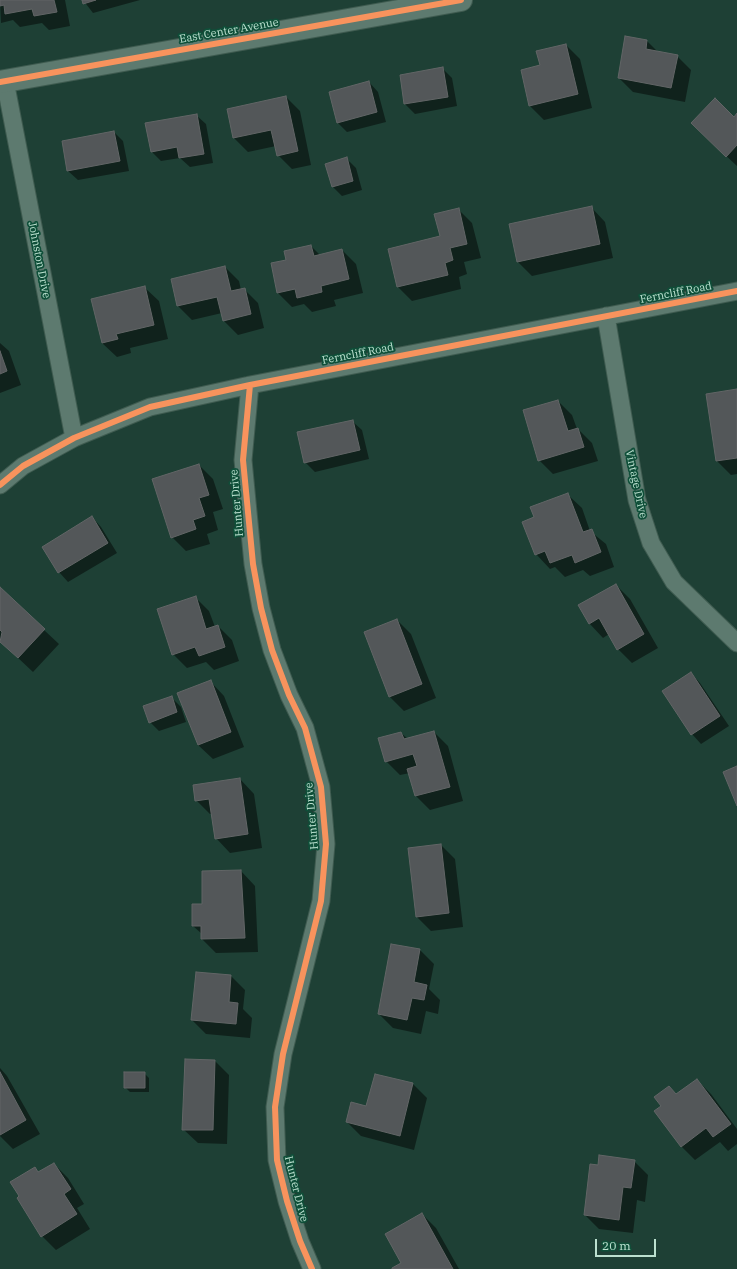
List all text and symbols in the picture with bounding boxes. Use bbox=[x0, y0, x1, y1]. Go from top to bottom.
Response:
street label: East Center Avenue bbox=[178, 16, 280, 46]
street label: Johnston Drive bbox=[25, 221, 53, 299]
street label: Ferncliff Road bbox=[639, 280, 713, 306]
street label: Ferncliff Road bbox=[321, 341, 395, 367]
street label: Vintage Drive bbox=[622, 449, 650, 519]
street label: Hunter Drive bbox=[227, 469, 247, 537]
street label: Hunter Drive bbox=[302, 782, 322, 850]
street label: Hunter Drive bbox=[281, 1155, 311, 1223]
scale bar bbox=[597, 1231, 658, 1257]
text: 20 m bbox=[602, 1238, 631, 1253]

